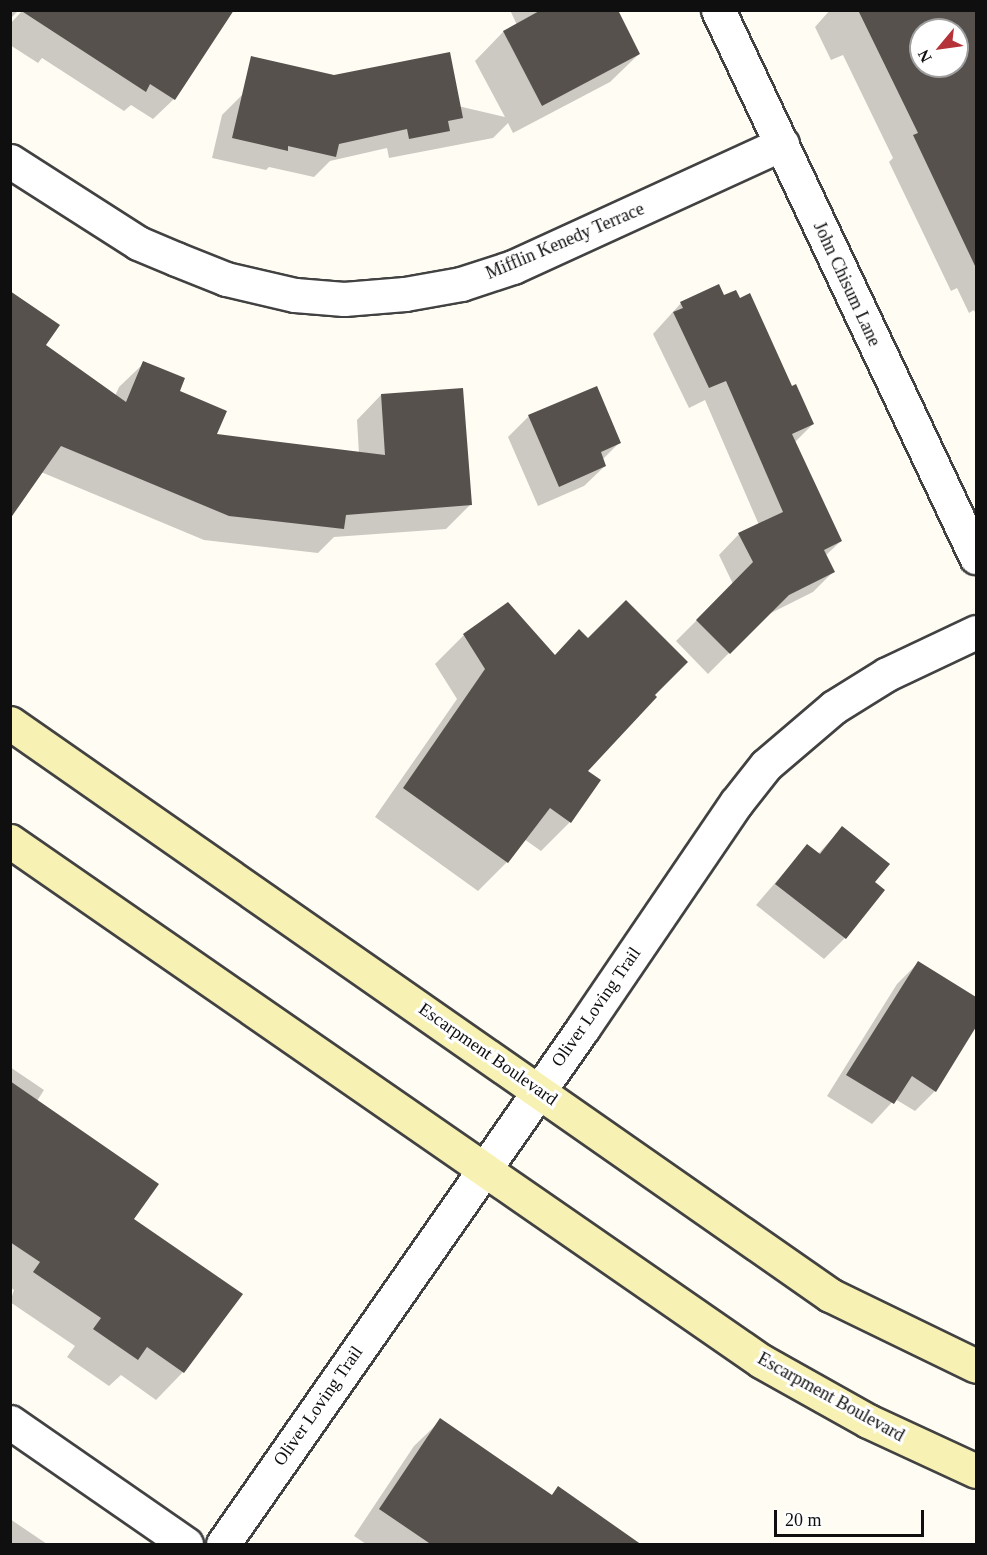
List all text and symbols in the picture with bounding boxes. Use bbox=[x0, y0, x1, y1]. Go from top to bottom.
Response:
north arrow bbox=[909, 18, 969, 78]
text: N bbox=[914, 47, 935, 65]
street label: Mifflin Kenedy Terrace bbox=[482, 198, 648, 284]
street label: John Chisum Lane bbox=[809, 218, 885, 350]
street label: Oliver Loving Trail bbox=[547, 943, 645, 1071]
street label: Escarpment Boulevard bbox=[414, 998, 562, 1110]
street label: Oliver Loving Trail bbox=[269, 1342, 367, 1470]
street label: Escarpment Boulevard bbox=[754, 1348, 908, 1446]
scale bar bbox=[777, 1498, 927, 1536]
text: 20 m bbox=[785, 1510, 822, 1530]

